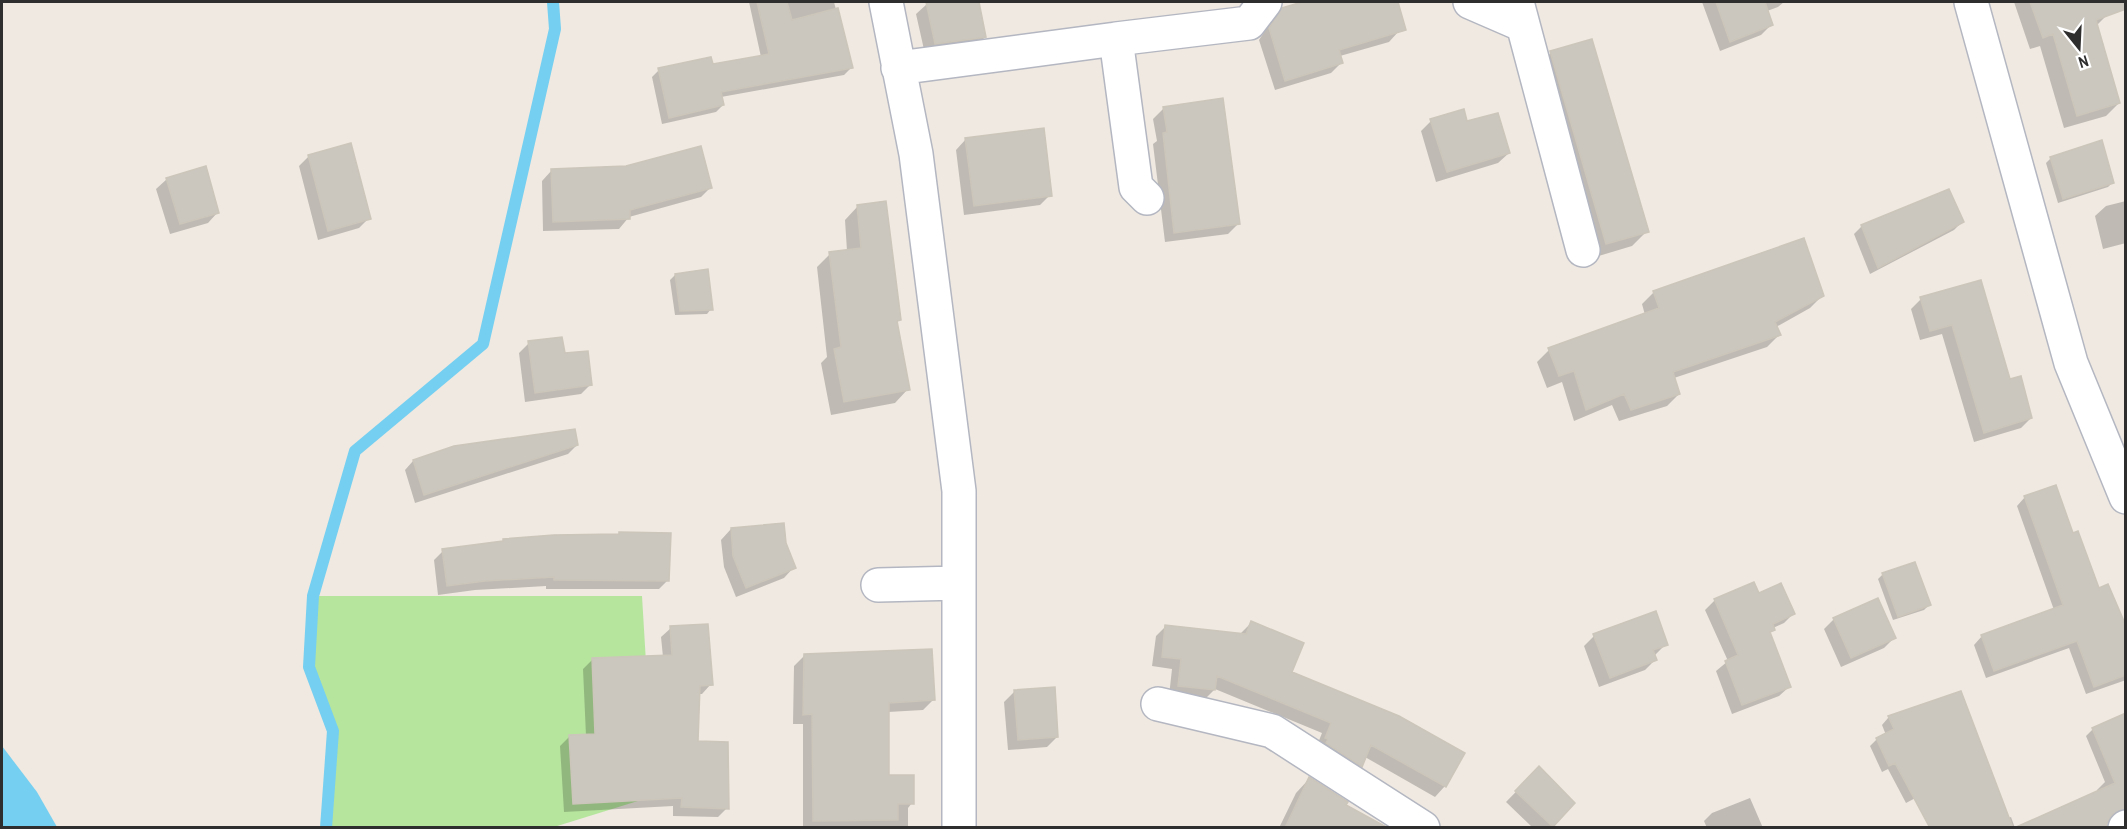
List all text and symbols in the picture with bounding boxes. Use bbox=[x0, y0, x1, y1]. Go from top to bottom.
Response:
north arrow bbox=[2049, 18, 2109, 78]
text: N bbox=[2076, 50, 2092, 74]

